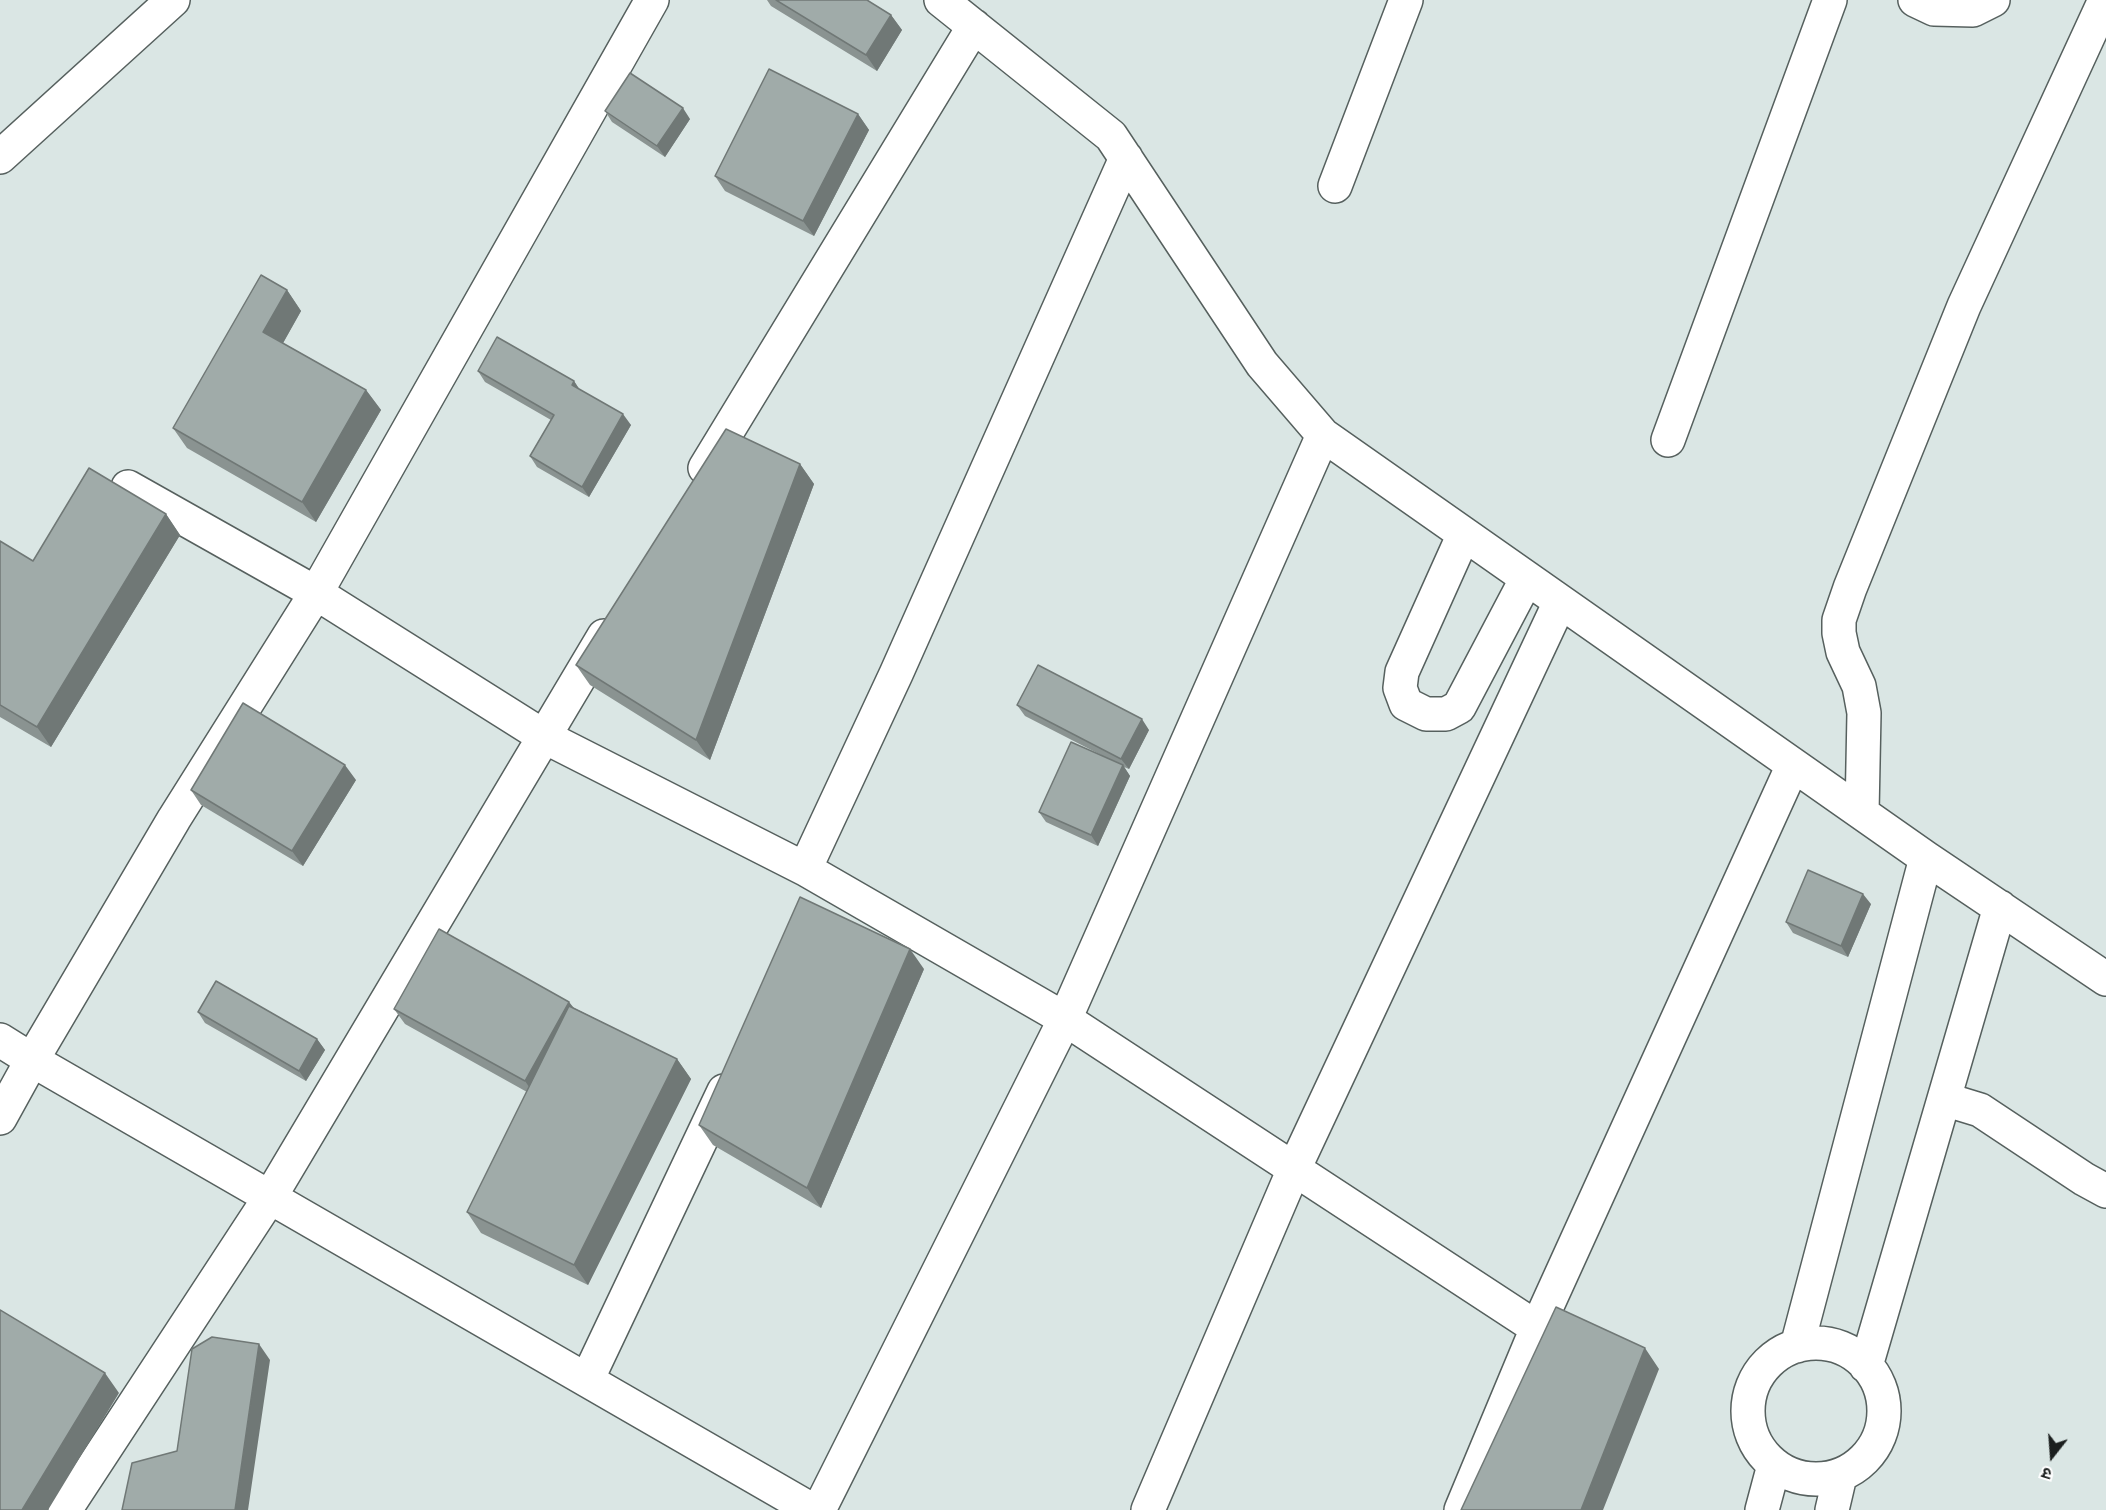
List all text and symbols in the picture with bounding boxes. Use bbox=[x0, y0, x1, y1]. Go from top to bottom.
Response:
north arrow bbox=[2022, 1426, 2082, 1486]
text: उ bbox=[2039, 1463, 2054, 1484]

